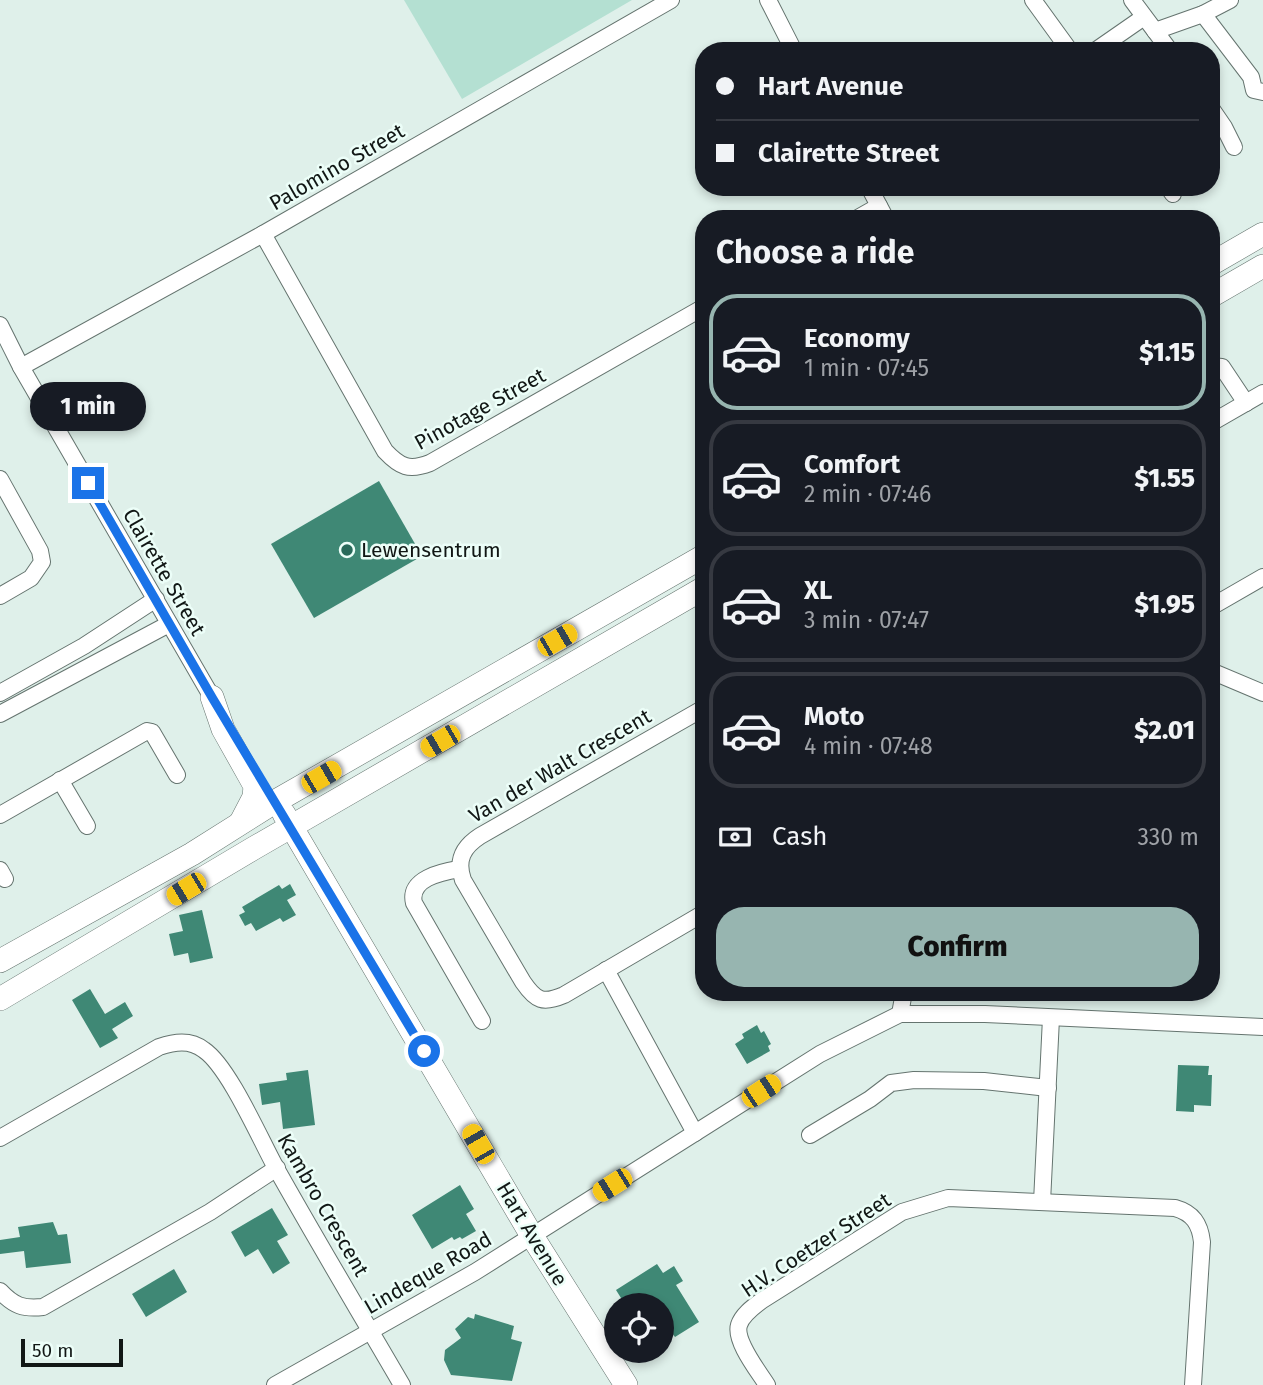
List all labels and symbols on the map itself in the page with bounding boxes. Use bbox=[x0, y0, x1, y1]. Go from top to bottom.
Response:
street label: Palomino Street bbox=[265, 118, 410, 216]
street label: Pinotage Street bbox=[410, 362, 550, 456]
callout: 1 min bbox=[30, 382, 146, 430]
route end bbox=[72, 467, 104, 499]
street label: Clairette Street bbox=[117, 504, 211, 641]
place label: Lewensentrum bbox=[361, 537, 501, 563]
marker: Lewensentrum bbox=[339, 542, 355, 558]
car bbox=[534, 620, 581, 660]
street label: Van der Walt Crescent bbox=[464, 703, 656, 829]
car bbox=[417, 721, 464, 761]
car bbox=[298, 757, 345, 797]
car bbox=[163, 869, 210, 909]
route start bbox=[408, 1035, 440, 1067]
car bbox=[738, 1071, 785, 1111]
car bbox=[459, 1121, 498, 1167]
street label: Kambro Crescent bbox=[272, 1129, 375, 1281]
car bbox=[589, 1165, 636, 1205]
street label: Hart Avenue bbox=[491, 1177, 573, 1291]
street label: H.V. Coetzer Street bbox=[736, 1187, 896, 1303]
street label: Lindeque Road bbox=[360, 1226, 496, 1320]
scale bar bbox=[21, 1336, 122, 1368]

